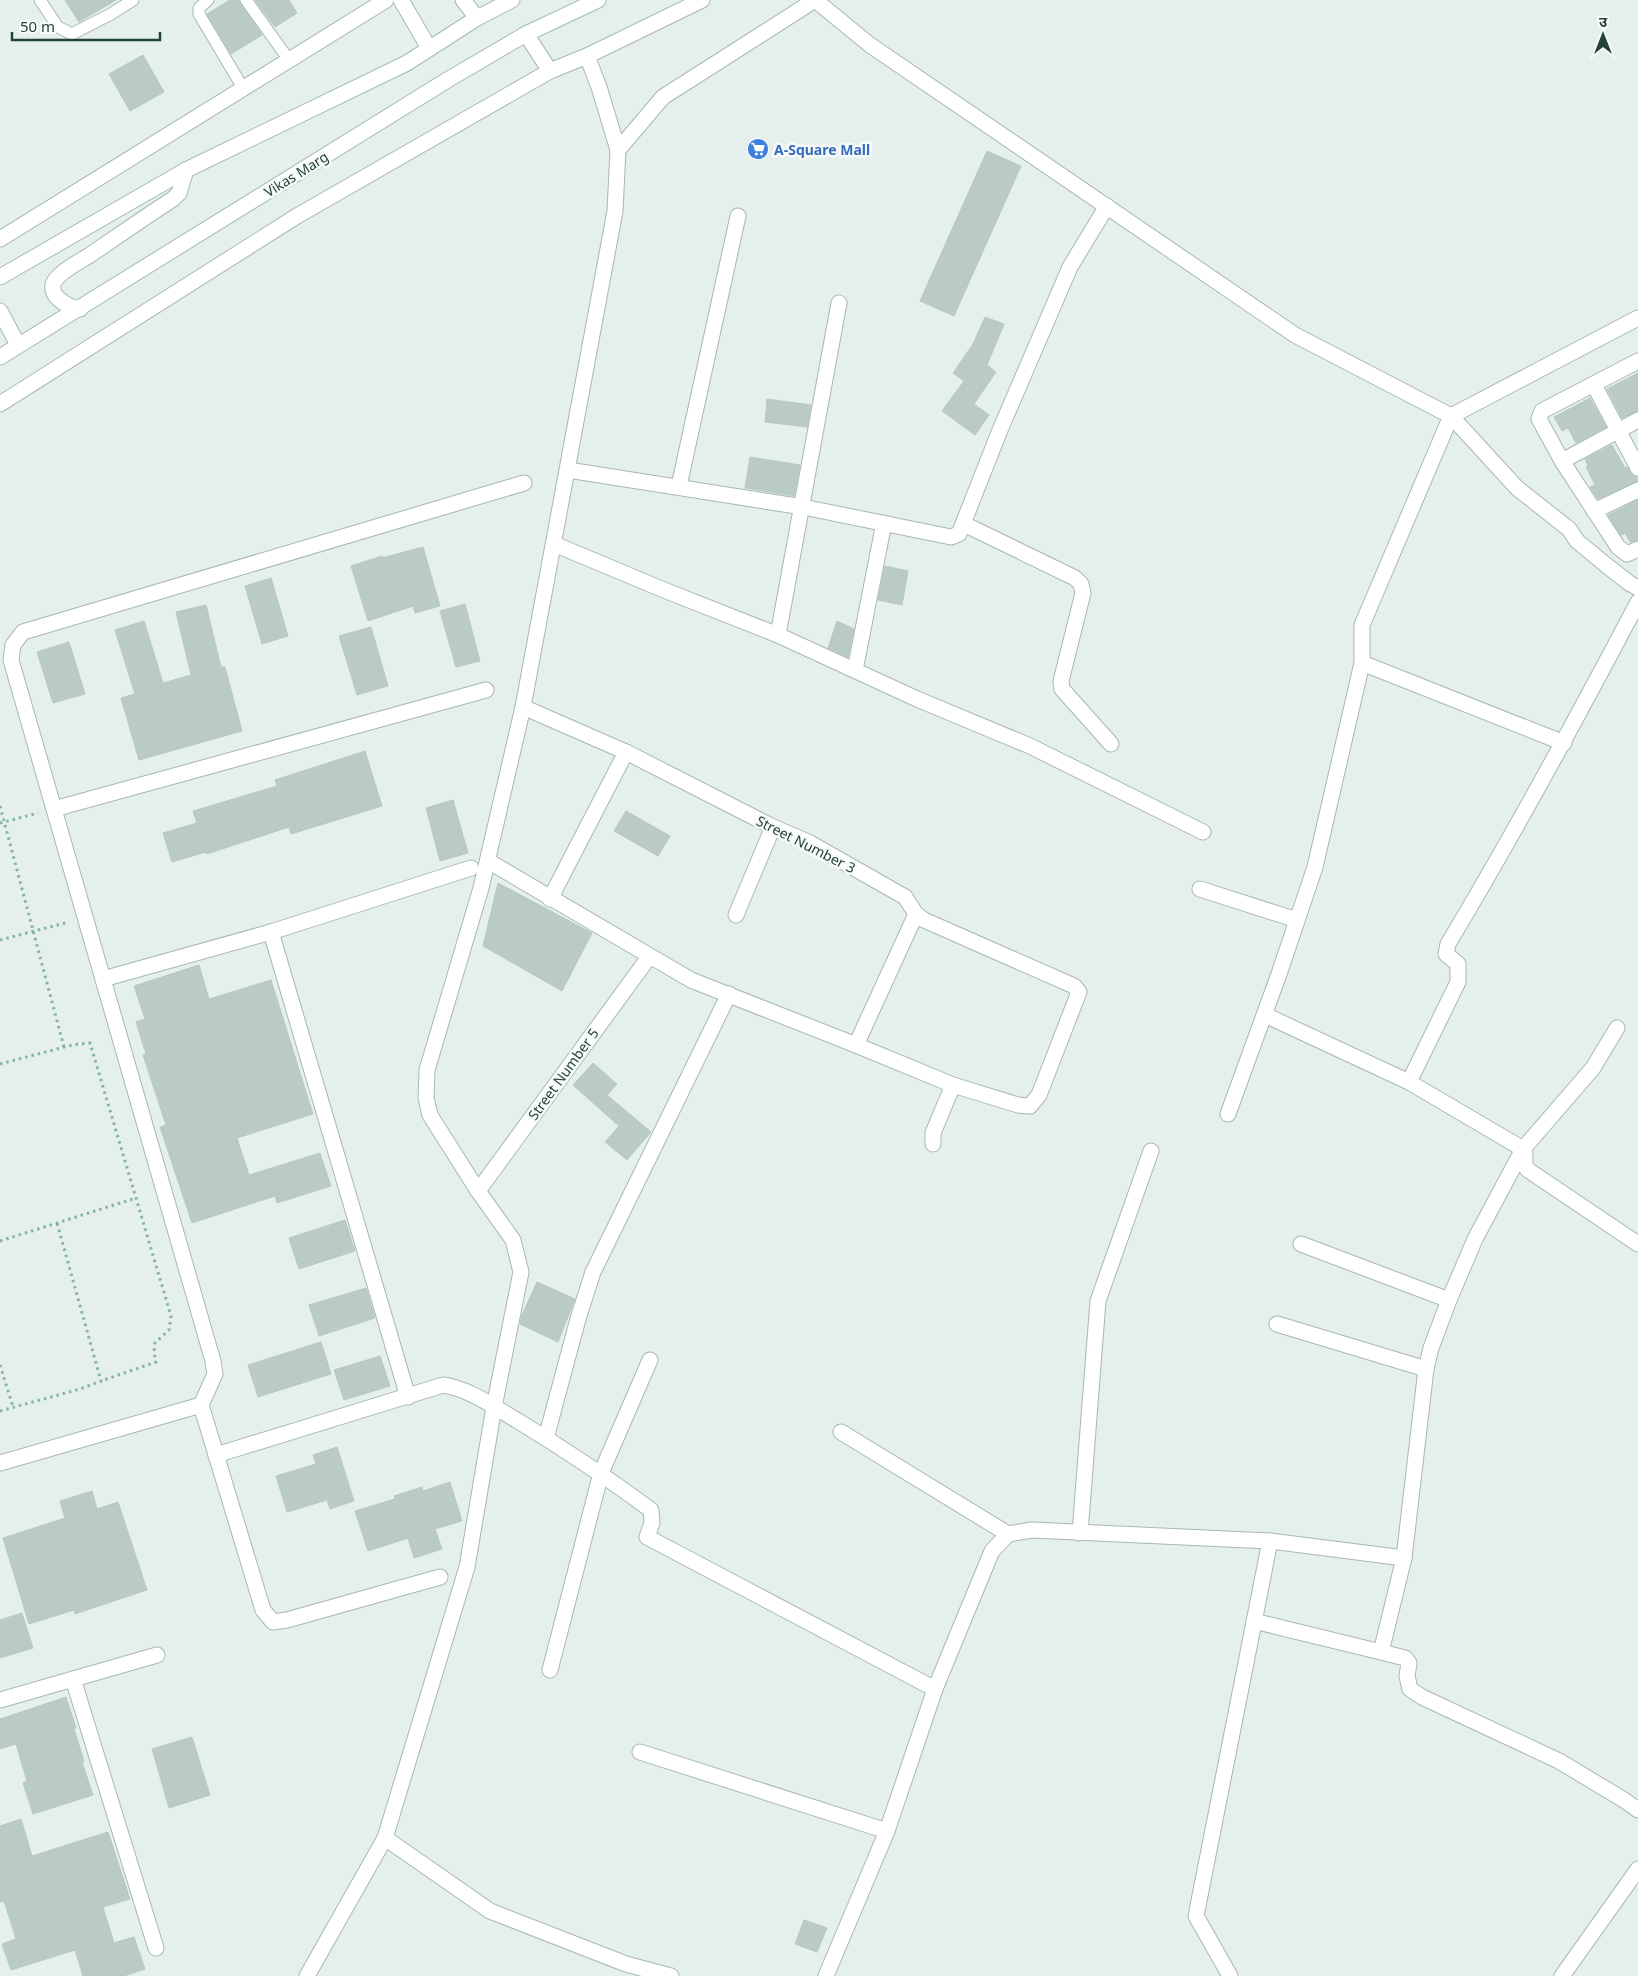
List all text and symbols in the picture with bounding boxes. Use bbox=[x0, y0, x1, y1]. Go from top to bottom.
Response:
scale bar bbox=[12, 10, 160, 42]
north arrow bbox=[1578, 10, 1628, 60]
text: उ bbox=[1599, 12, 1608, 31]
text: 50 m bbox=[20, 16, 55, 36]
supermarket icon: A-Square Mall bbox=[746, 137, 770, 161]
place label: A-Square Mall bbox=[774, 140, 870, 159]
street label: Vikas Marg bbox=[260, 147, 332, 201]
street label: Street Number 3 bbox=[753, 811, 859, 877]
street label: Street Number 5 bbox=[523, 1024, 603, 1124]

